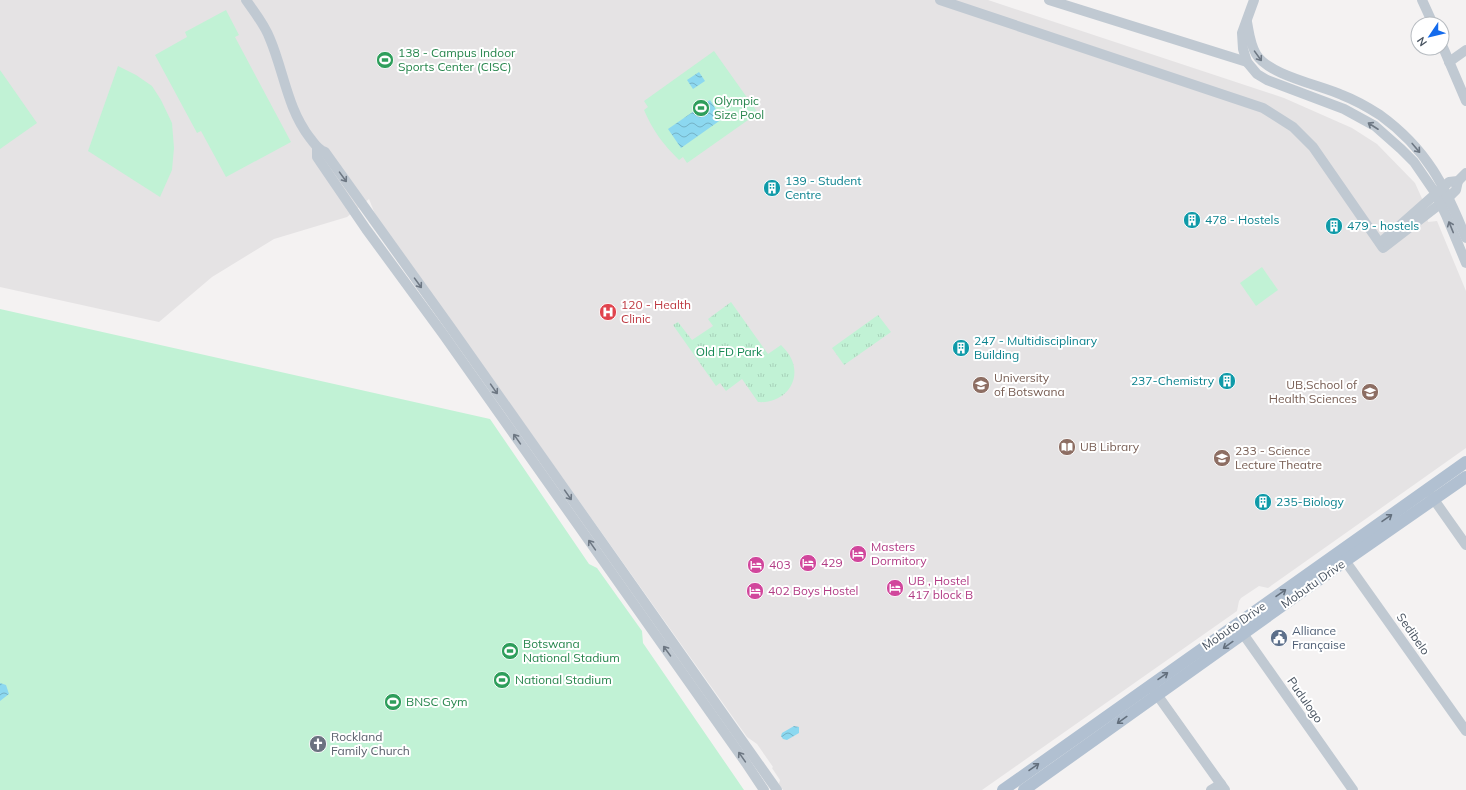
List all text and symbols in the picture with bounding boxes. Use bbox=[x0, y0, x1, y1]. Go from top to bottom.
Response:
north arrow bbox=[1410, 16, 1450, 56]
text: N bbox=[1414, 34, 1430, 49]
place label: 138 - Campus Indoor Sports Center (CISC) bbox=[398, 45, 516, 74]
sports icon: 138 - Campus Indoor Sports Center (CISC) bbox=[375, 50, 395, 70]
one-way arrow bbox=[1254, 51, 1262, 62]
place label: Olympic Size Pool bbox=[714, 93, 764, 122]
sports icon: Olympic Size Pool bbox=[691, 98, 711, 118]
one-way arrow bbox=[1367, 121, 1379, 129]
one-way arrow bbox=[1412, 143, 1421, 154]
one-way arrow bbox=[339, 171, 347, 182]
place label: 139 - Student Centre bbox=[785, 173, 862, 202]
building icon: 139 - Student Centre bbox=[762, 178, 782, 198]
building icon: 478 - Hostels bbox=[1182, 210, 1202, 230]
place label: 478 - Hostels bbox=[1205, 212, 1279, 227]
building icon: 479 - hostels bbox=[1324, 216, 1344, 236]
place label: 479 - hostels bbox=[1347, 218, 1419, 233]
one-way arrow bbox=[1447, 221, 1455, 233]
one-way arrow bbox=[414, 277, 423, 288]
place label: 120 - Health Clinic bbox=[621, 297, 691, 326]
hospital icon: 120 - Health Clinic bbox=[598, 302, 618, 322]
place label: 247 - Multidisciplinary Building bbox=[974, 333, 1098, 362]
building icon: 247 - Multidisciplinary Building bbox=[951, 338, 971, 358]
park label: Old FD Park bbox=[696, 344, 763, 359]
place label: University of Botswana bbox=[994, 370, 1065, 399]
building icon: 237-Chemistry bbox=[1217, 371, 1237, 391]
place label: 237-Chemistry bbox=[1131, 373, 1215, 388]
school or university icon: University of Botswana bbox=[971, 375, 991, 395]
place label: UB,School of Health Sciences bbox=[1269, 377, 1358, 406]
school or university icon: UB,School of Health Sciences bbox=[1360, 382, 1380, 402]
one-way arrow bbox=[490, 383, 498, 394]
one-way arrow bbox=[513, 434, 521, 445]
library icon: UB Library bbox=[1057, 437, 1077, 457]
place label: UB Library bbox=[1080, 439, 1140, 454]
place label: 233 - Science Lecture Theatre bbox=[1235, 443, 1322, 472]
school or university icon: 233 - Science Lecture Theatre bbox=[1212, 448, 1232, 468]
one-way arrow bbox=[564, 489, 572, 500]
building icon: 235-Biology bbox=[1253, 492, 1273, 512]
place label: 235-Biology bbox=[1276, 494, 1345, 509]
one-way arrow bbox=[1381, 514, 1392, 522]
place label: Masters Dormitory bbox=[871, 539, 927, 568]
one-way arrow bbox=[588, 540, 596, 551]
hotel icon: Masters Dormitory bbox=[848, 544, 868, 564]
hotel icon: 429 bbox=[798, 553, 818, 573]
hotel icon: 403 bbox=[746, 555, 766, 575]
place label: 429 bbox=[821, 555, 843, 570]
street label: Mobutu Drive bbox=[1278, 556, 1348, 611]
place label: 403 bbox=[769, 557, 791, 572]
place label: UB , Hostel 417 block B bbox=[908, 573, 973, 602]
hotel icon: UB , Hostel 417 block B bbox=[885, 578, 905, 598]
hotel icon: 402 Boys Hostel bbox=[745, 581, 765, 601]
place label: 402 Boys Hostel bbox=[768, 583, 858, 598]
one-way arrow bbox=[1275, 589, 1286, 597]
street label: Mobuto Drive bbox=[1199, 598, 1268, 653]
street label: Sedibelo bbox=[1394, 610, 1433, 658]
place label: Alliance Française bbox=[1292, 623, 1346, 652]
public building icon: Alliance Française bbox=[1269, 628, 1289, 648]
place label: Botswana National Stadium bbox=[523, 636, 620, 665]
one-way arrow bbox=[1223, 640, 1234, 649]
sports icon: Botswana National Stadium bbox=[500, 641, 520, 661]
one-way arrow bbox=[663, 646, 671, 657]
sports icon: National Stadium bbox=[492, 670, 512, 690]
place label: National Stadium bbox=[515, 672, 612, 687]
one-way arrow bbox=[1158, 672, 1169, 680]
street label: Pudulogo bbox=[1284, 674, 1327, 726]
sports icon: BNSC Gym bbox=[383, 692, 403, 712]
place label: BNSC Gym bbox=[406, 694, 468, 709]
one-way arrow bbox=[1117, 716, 1128, 724]
place label: Rockland Family Church bbox=[331, 729, 410, 758]
church icon: Rockland Family Church bbox=[308, 734, 328, 754]
one-way arrow bbox=[738, 752, 746, 763]
one-way arrow bbox=[1029, 763, 1040, 771]

